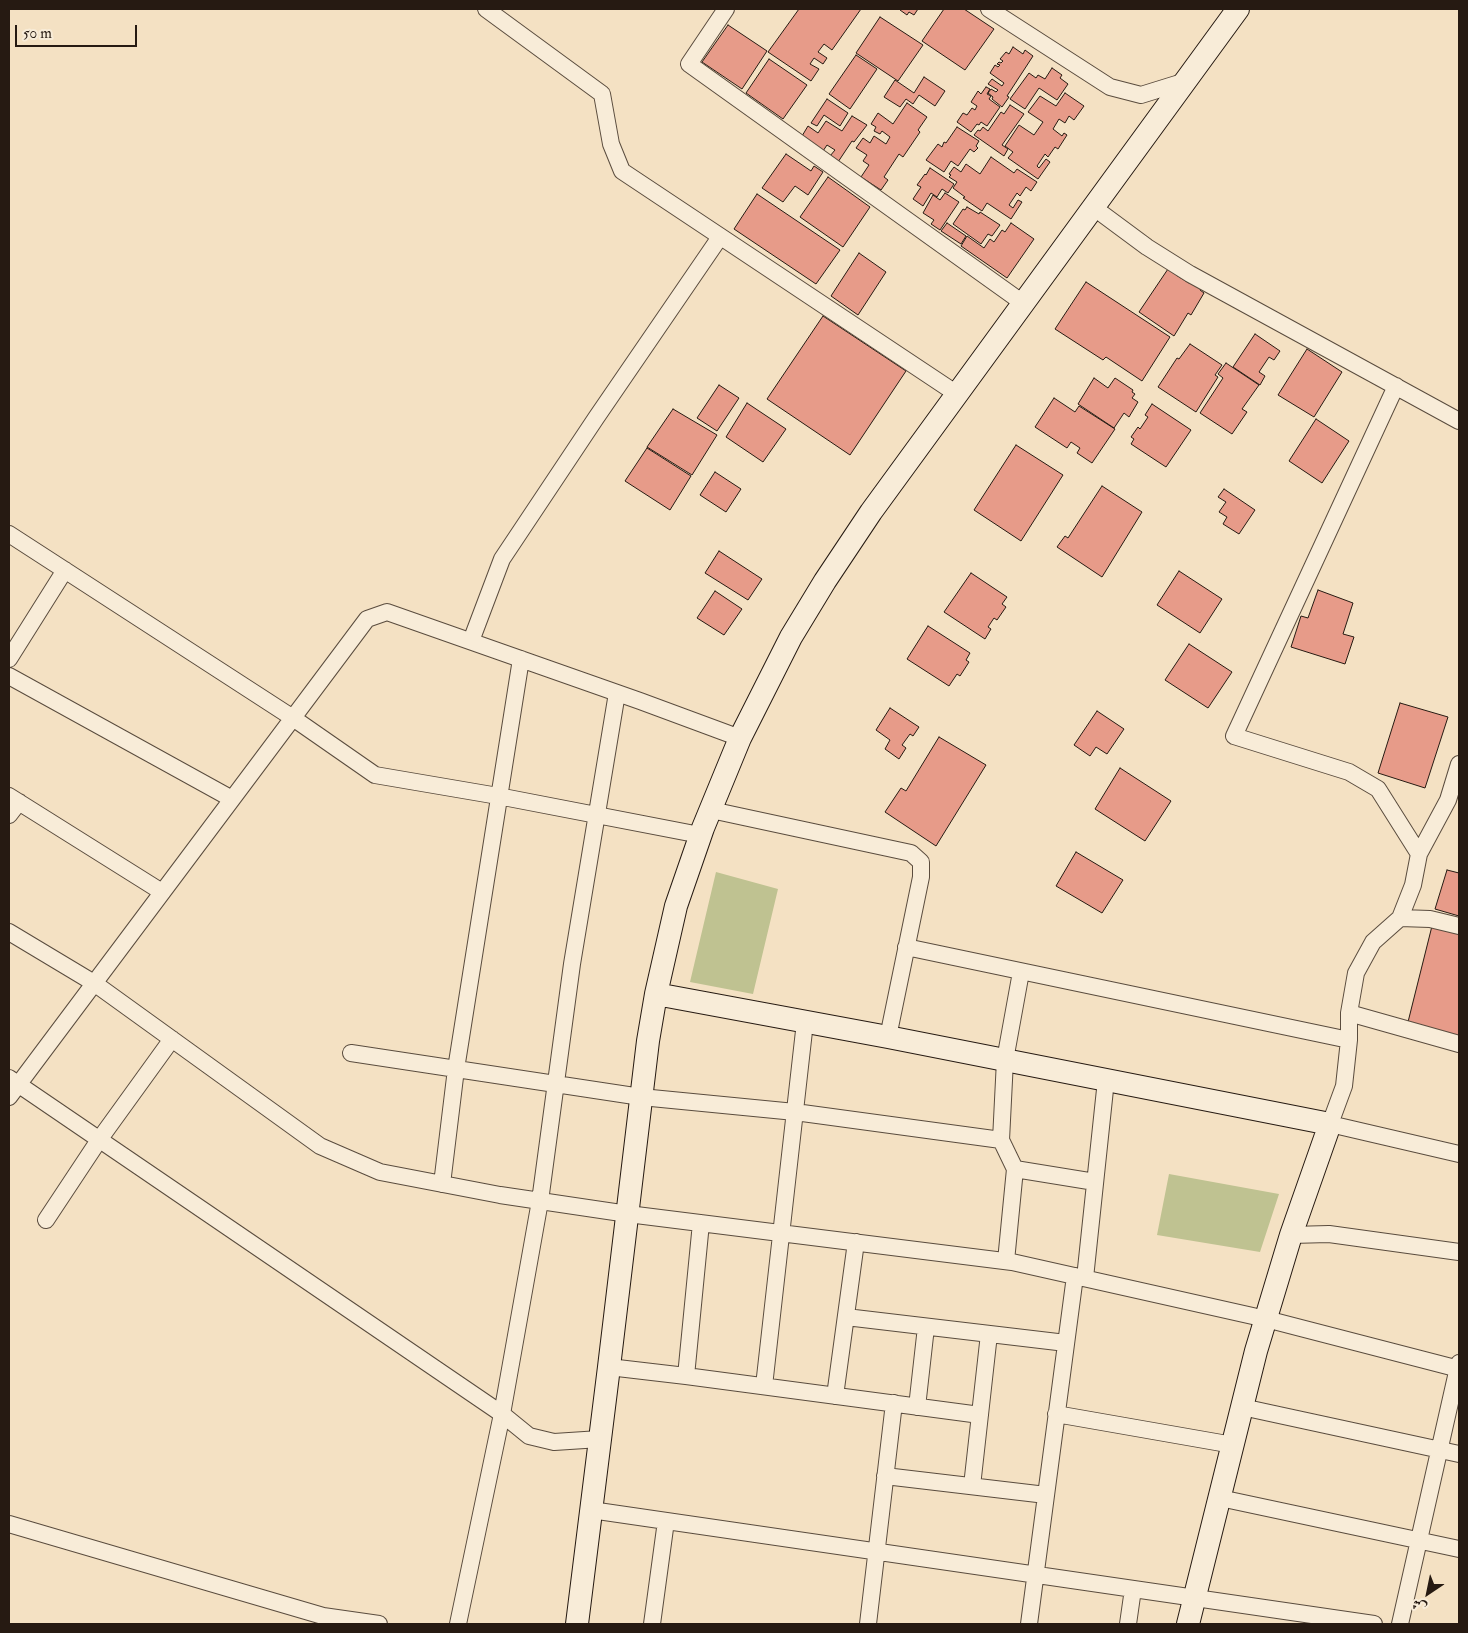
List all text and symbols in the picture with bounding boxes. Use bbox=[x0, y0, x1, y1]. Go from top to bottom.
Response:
scale bar bbox=[18, 15, 140, 47]
text: 50 m bbox=[23, 24, 52, 43]
north arrow bbox=[1403, 1568, 1453, 1618]
text: ش bbox=[1409, 1595, 1430, 1617]

